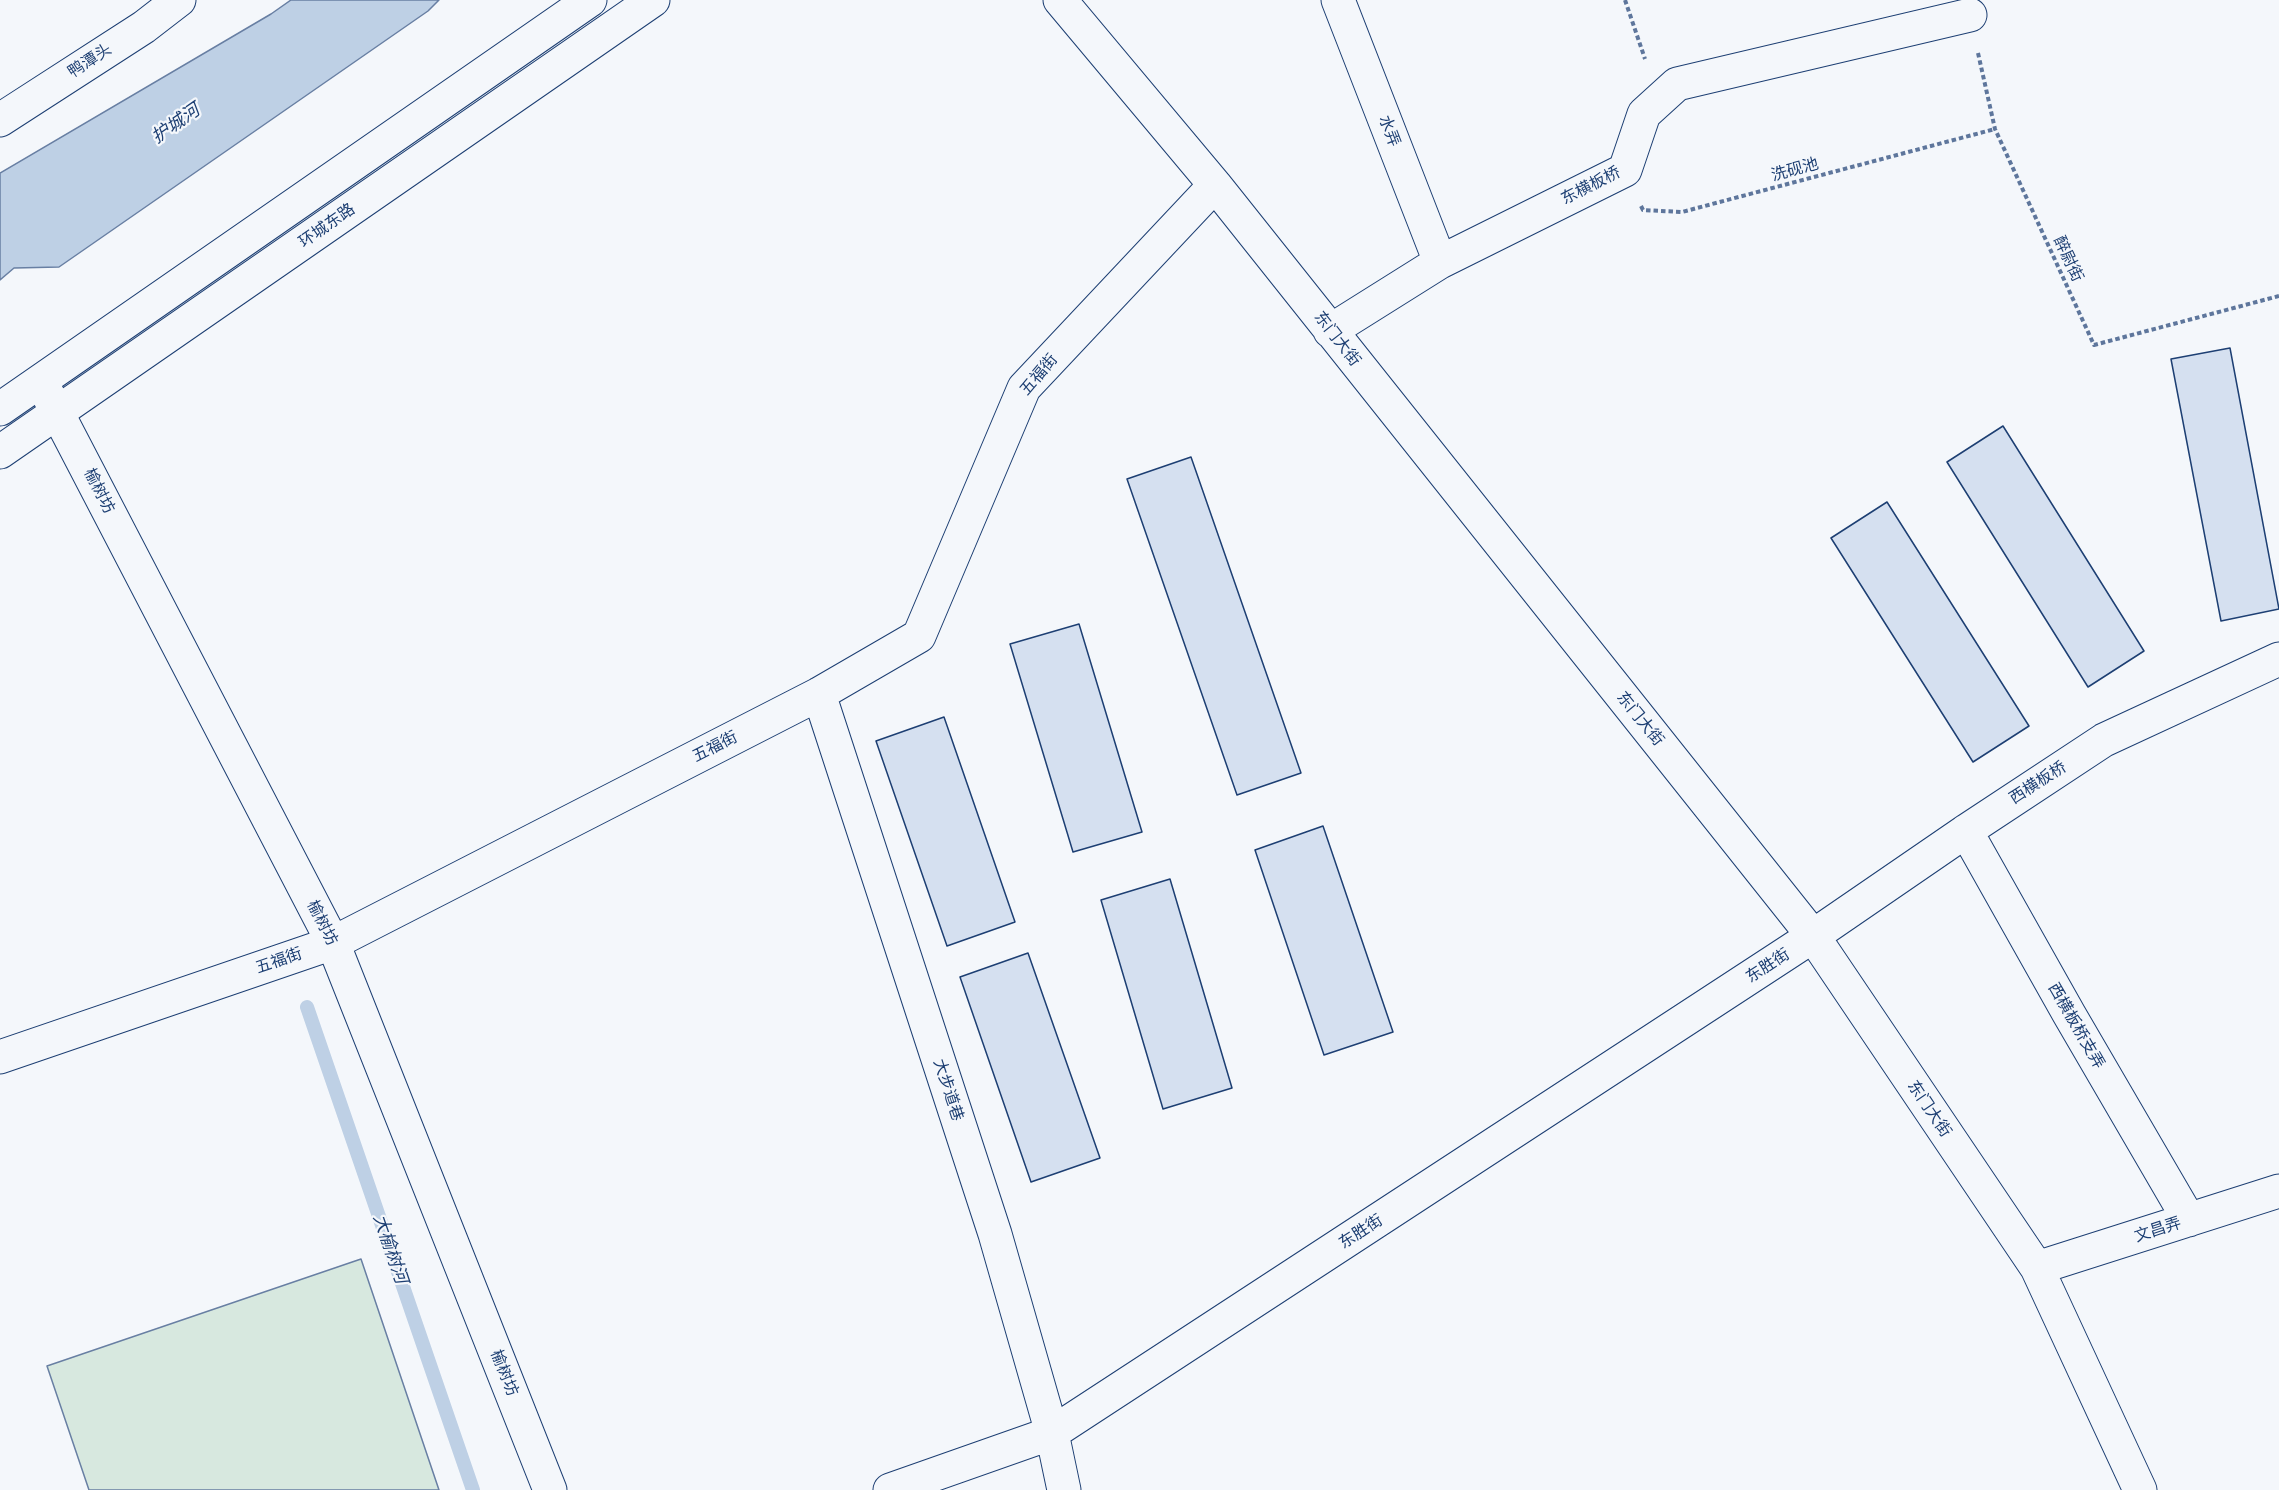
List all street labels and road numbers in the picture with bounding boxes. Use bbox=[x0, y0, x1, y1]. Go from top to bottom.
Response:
street label: 鸭潭头 bbox=[65, 40, 115, 82]
street label: 水弄 bbox=[1374, 113, 1404, 149]
street label: 洗砚池 bbox=[1769, 155, 1821, 185]
street label: 东横板桥 bbox=[1558, 163, 1624, 209]
street label: 环城东路 bbox=[295, 200, 359, 252]
street label: 醉尉街 bbox=[2049, 233, 2087, 285]
street label: 东门大街 bbox=[1310, 308, 1364, 370]
street label: 五福街 bbox=[1016, 350, 1062, 400]
street label: 榆树坊 bbox=[80, 465, 118, 517]
street label: 东门大街 bbox=[1612, 688, 1668, 750]
street label: 五福街 bbox=[689, 728, 741, 766]
street label: 西横板桥 bbox=[2006, 758, 2070, 808]
street label: 榆树坊 bbox=[303, 897, 341, 949]
street label: 五福街 bbox=[253, 944, 305, 978]
street label: 东胜街 bbox=[1743, 945, 1793, 987]
street label: 西横板桥支弄 bbox=[2044, 980, 2108, 1072]
street label: 大步道巷 bbox=[929, 1057, 967, 1123]
street label: 东门大街 bbox=[1903, 1077, 1955, 1141]
street label: 东胜街 bbox=[1336, 1211, 1386, 1253]
street label: 文昌弄 bbox=[2132, 1213, 2184, 1247]
street label: 榆树坊 bbox=[486, 1347, 522, 1399]

